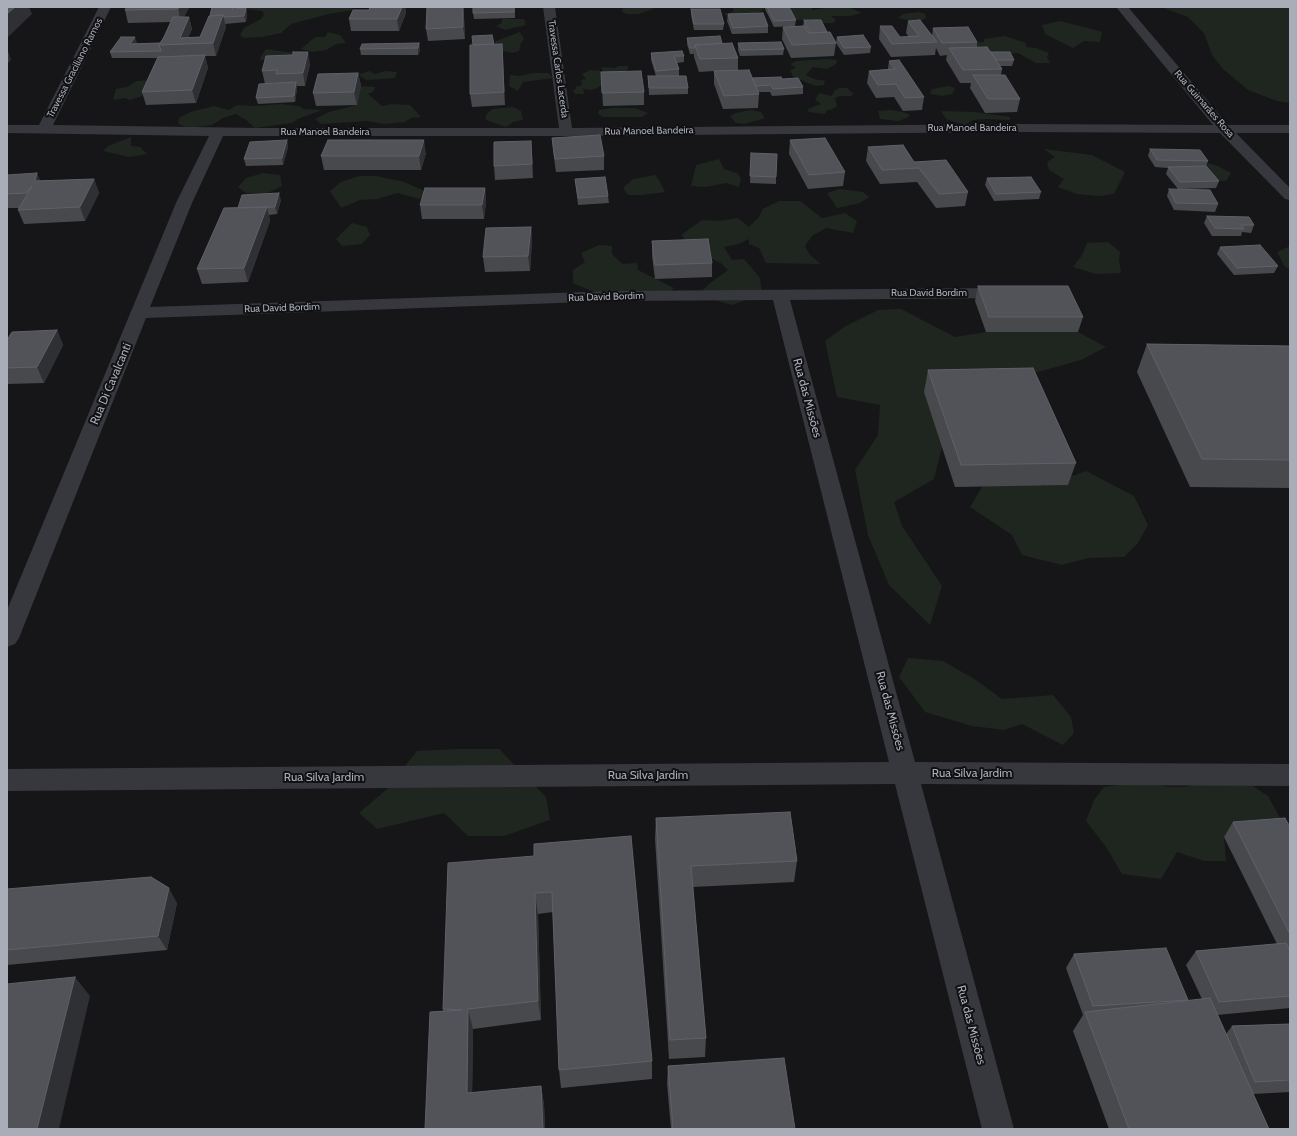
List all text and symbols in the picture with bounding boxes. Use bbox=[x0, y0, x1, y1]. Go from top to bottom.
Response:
street label: Travessa Graciliano Ramos bbox=[45, 16, 105, 120]
street label: Travessa Carlos Lacerda bbox=[545, 19, 571, 119]
street label: Rua Guimarães Rosa bbox=[1171, 68, 1237, 140]
street label: Rua Manoel Bandeira bbox=[928, 122, 1016, 134]
street label: Rua Manoel Bandeira bbox=[604, 124, 694, 138]
street label: Rua Manoel Bandeira bbox=[281, 126, 369, 138]
street label: Rua David Bordim bbox=[891, 287, 967, 299]
street label: Rua David Bordim bbox=[568, 290, 644, 304]
street label: Rua David Bordim bbox=[244, 301, 320, 315]
street label: Rua Di Cavalcanti bbox=[87, 341, 135, 427]
street label: Rua das Missões bbox=[789, 357, 825, 439]
street label: Rua das Missões bbox=[872, 670, 908, 752]
street label: Rua Silva Jardim bbox=[932, 766, 1012, 780]
street label: Rua Silva Jardim bbox=[608, 768, 688, 782]
street label: Rua Silva Jardim bbox=[284, 770, 364, 784]
street label: Rua das Missões bbox=[953, 984, 989, 1066]

